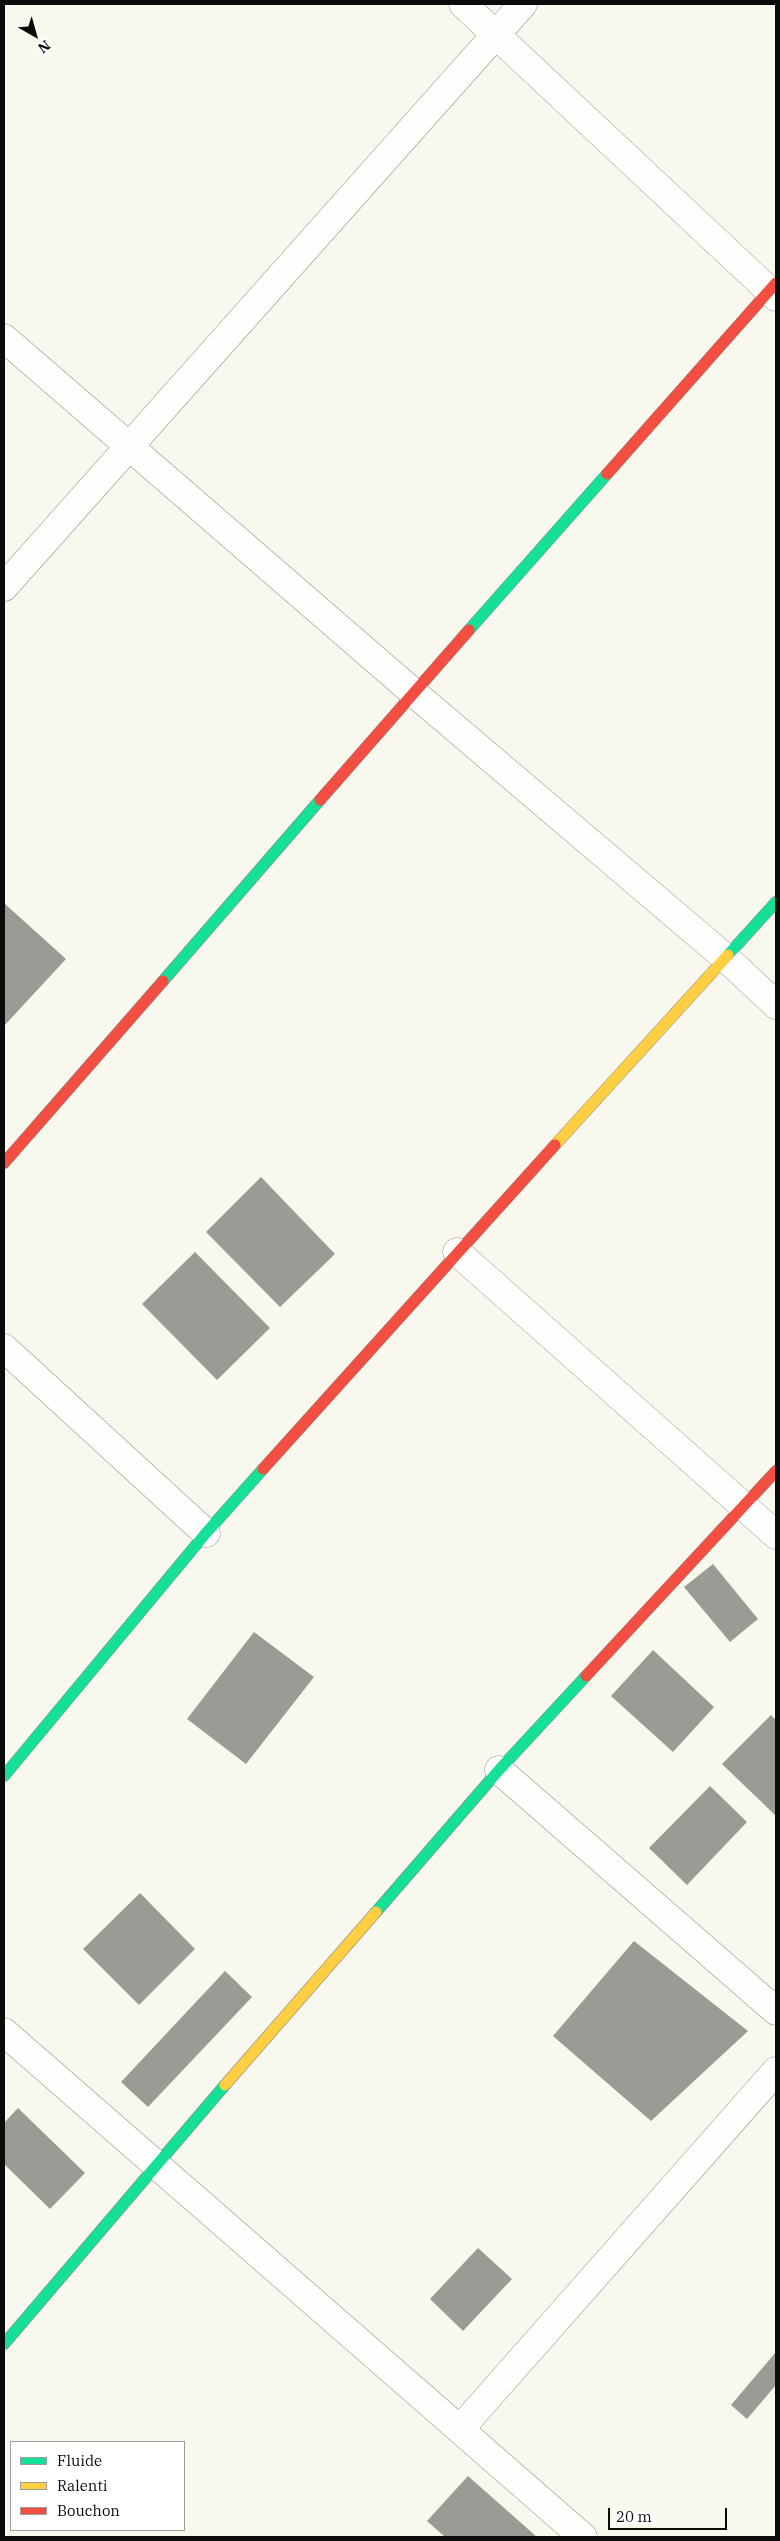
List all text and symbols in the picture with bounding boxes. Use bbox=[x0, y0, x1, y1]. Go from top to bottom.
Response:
north arrow bbox=[10, 10, 60, 60]
text: N bbox=[34, 36, 54, 57]
legend bbox=[10, 2441, 185, 2531]
text: Fluide bbox=[57, 2451, 102, 2470]
text: Ralenti bbox=[57, 2476, 107, 2495]
scale bar bbox=[610, 2498, 729, 2530]
text: Bouchon bbox=[57, 2501, 120, 2520]
text: 20 m bbox=[616, 2507, 652, 2526]

